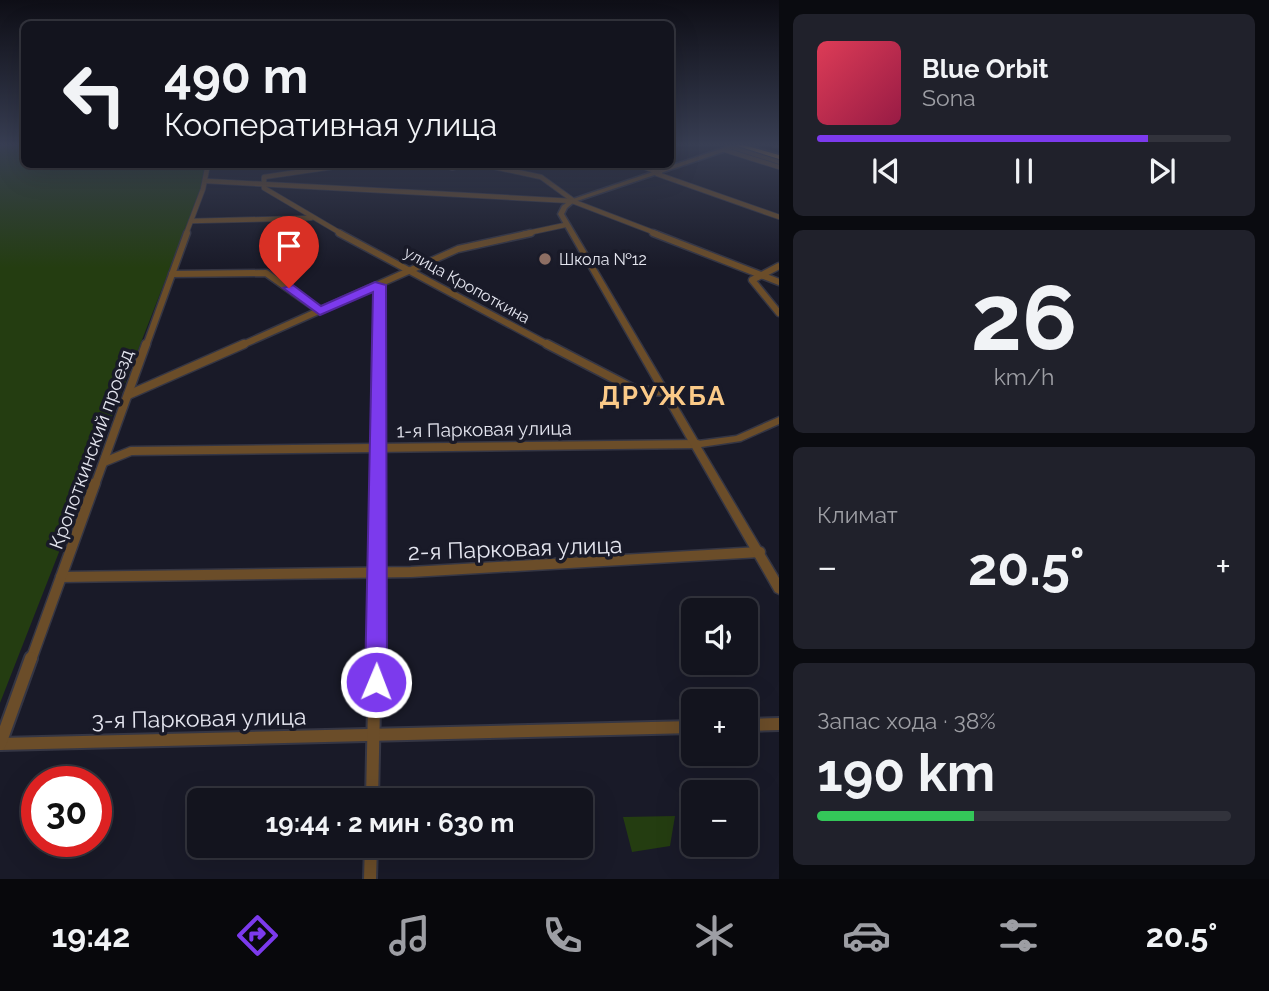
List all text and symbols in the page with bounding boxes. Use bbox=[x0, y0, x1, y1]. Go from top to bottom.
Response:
text: 490 m bbox=[164, 47, 308, 104]
icon: left bbox=[49, 49, 140, 140]
text: Blue Orbit bbox=[922, 54, 1049, 84]
text: Sona bbox=[922, 84, 976, 111]
text: Кооперативная улица bbox=[164, 106, 497, 143]
icon: previous bbox=[867, 152, 905, 190]
icon: pause bbox=[1005, 152, 1043, 190]
icon: next bbox=[1143, 152, 1181, 190]
pin bbox=[259, 216, 319, 288]
icon: arrive bbox=[270, 227, 308, 265]
street label: улица Кропоткина bbox=[401, 243, 533, 327]
place label: Школа №12 bbox=[559, 250, 647, 269]
marker: Школа №12 bbox=[537, 251, 553, 267]
text: 26 bbox=[971, 264, 1077, 371]
street label: Кропоткинский проезд bbox=[45, 346, 137, 552]
text: km/h bbox=[994, 363, 1054, 390]
district label: ДРУЖБА bbox=[599, 381, 727, 411]
street label: 1-я Парковая улица bbox=[396, 416, 572, 442]
text: Климат bbox=[817, 501, 898, 528]
street label: 2-я Парковая улица bbox=[407, 531, 623, 565]
text: 20.5° bbox=[968, 536, 1085, 597]
text: − bbox=[817, 544, 837, 589]
text: + bbox=[1215, 544, 1231, 589]
map controls bbox=[681, 598, 758, 857]
button: sound bbox=[681, 598, 758, 675]
position arrow bbox=[339, 645, 413, 719]
button: + bbox=[681, 689, 758, 766]
street label: 3-я Парковая улица bbox=[91, 703, 307, 733]
text: Запас хода · 38% bbox=[817, 707, 996, 734]
text: 190 km bbox=[817, 742, 995, 803]
speed limit sign: 30 bbox=[21, 766, 112, 857]
button: − bbox=[681, 780, 758, 857]
text: 19:44 · 2 мин · 630 m bbox=[266, 808, 515, 838]
icon: directions bbox=[233, 911, 282, 960]
icon: music bbox=[385, 911, 434, 960]
icon: phone bbox=[538, 911, 587, 960]
icon: climate bbox=[690, 911, 739, 960]
icon: car bbox=[842, 911, 891, 960]
icon: filters bbox=[994, 911, 1043, 960]
text: 19:42 bbox=[52, 917, 130, 954]
text: 20.5° bbox=[1146, 917, 1217, 954]

